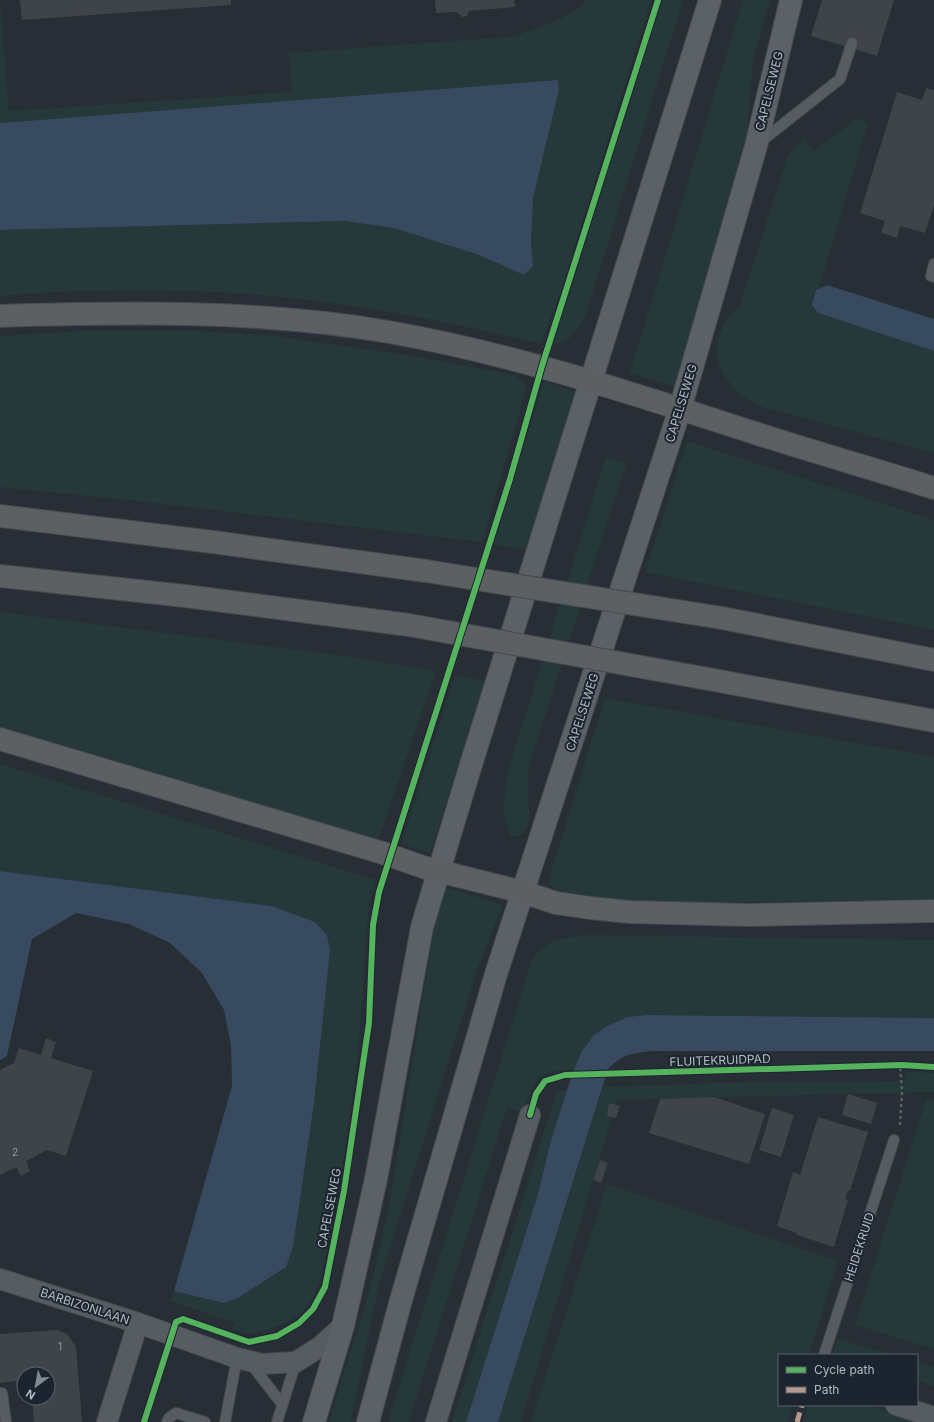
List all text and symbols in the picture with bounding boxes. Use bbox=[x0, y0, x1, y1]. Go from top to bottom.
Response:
street label: CAPELSEWEG bbox=[752, 50, 786, 132]
street label: CAPELSEWEG bbox=[662, 362, 700, 444]
street label: CAPELSEWEG bbox=[562, 671, 602, 753]
street label: FLUITEKRUIDPAD bbox=[669, 1051, 771, 1069]
house number: 2 bbox=[12, 1146, 18, 1158]
street label: CAPELSEWEG bbox=[314, 1167, 344, 1249]
street label: HEIDEKRUID bbox=[841, 1211, 877, 1283]
street label: BARBIZONLAAN bbox=[39, 1285, 131, 1327]
house number: 1 bbox=[58, 1340, 62, 1352]
legend bbox=[778, 1354, 918, 1406]
text: Cycle path bbox=[814, 1362, 875, 1377]
north arrow bbox=[16, 1366, 56, 1406]
text: Path bbox=[814, 1382, 839, 1397]
text: N bbox=[23, 1386, 38, 1403]

